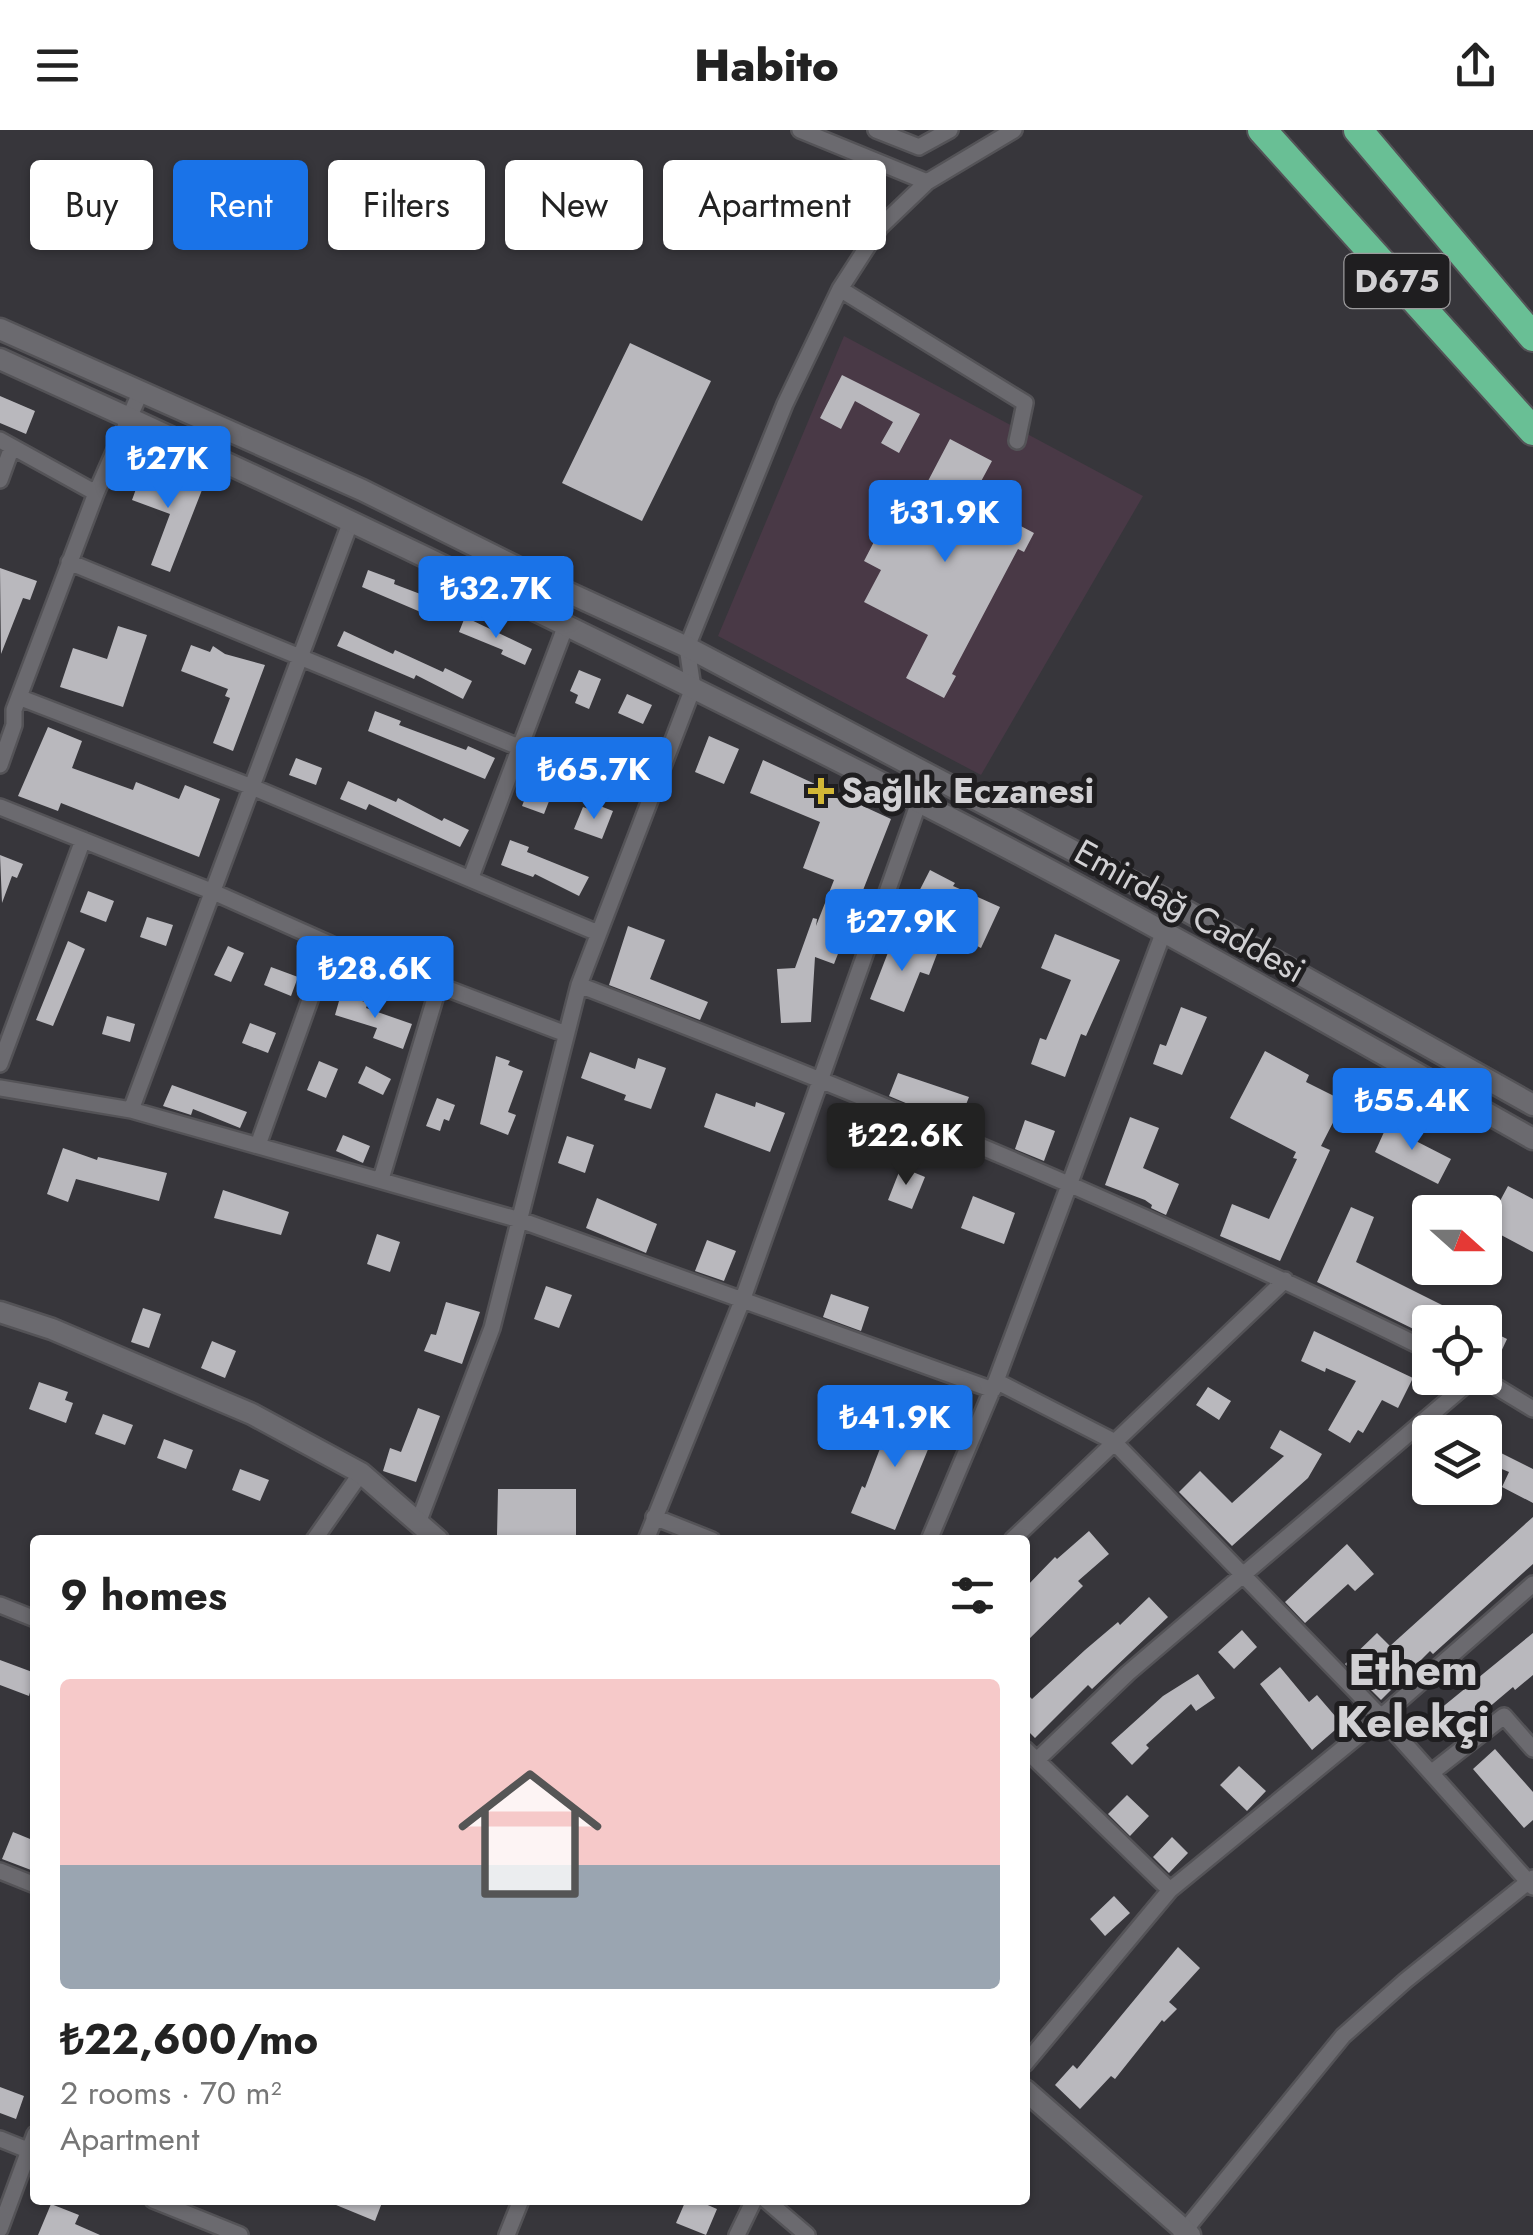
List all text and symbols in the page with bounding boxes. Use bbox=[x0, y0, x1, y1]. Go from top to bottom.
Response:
text: Habito bbox=[694, 33, 839, 98]
icon: menu bbox=[30, 38, 85, 93]
icon: share bbox=[1448, 38, 1503, 93]
chip: Buy bbox=[30, 160, 153, 250]
chip: Rent bbox=[173, 160, 308, 250]
chip: Filters bbox=[328, 160, 485, 250]
chip: New bbox=[505, 160, 643, 250]
chip: Apartment bbox=[663, 160, 886, 250]
road number: D675 bbox=[1344, 254, 1450, 308]
pin: ₺27K bbox=[109, 426, 227, 511]
text: ₺27K bbox=[128, 435, 208, 481]
pin: ₺31.9K bbox=[864, 480, 1026, 565]
text: ₺31.9K bbox=[891, 489, 999, 535]
pin: ₺32.7K bbox=[415, 556, 577, 641]
text: ₺32.7K bbox=[440, 565, 552, 611]
pin: ₺65.7K bbox=[513, 737, 675, 822]
text: ₺65.7K bbox=[538, 746, 650, 792]
place label: Sağlık Eczanesi bbox=[841, 766, 1094, 816]
marker: Sağlık Eczanesi bbox=[810, 780, 832, 802]
street label: Emirdağ Caddesi bbox=[1066, 827, 1314, 995]
pin: ₺27.9K bbox=[821, 889, 983, 974]
text: ₺27.9K bbox=[847, 898, 957, 944]
pin: ₺28.6K bbox=[294, 936, 456, 1021]
text: ₺28.6K bbox=[319, 945, 431, 991]
pin: ₺55.4K bbox=[1331, 1068, 1493, 1153]
text: ₺55.4K bbox=[1355, 1077, 1469, 1123]
pin: ₺22.6K bbox=[825, 1103, 987, 1188]
text: ₺22.6K bbox=[849, 1112, 963, 1158]
north arrow bbox=[1412, 1195, 1502, 1285]
map controls bbox=[1412, 1195, 1502, 1505]
button: locate bbox=[1412, 1305, 1502, 1395]
pin: ₺41.9K bbox=[814, 1385, 976, 1470]
text: ₺41.9K bbox=[839, 1394, 951, 1440]
button: layers bbox=[1412, 1415, 1502, 1505]
text: 9 homes bbox=[60, 1565, 227, 1626]
icon: filters bbox=[945, 1568, 1000, 1623]
district label: Ethem Kelekçi bbox=[1336, 1637, 1490, 1754]
icon: home bbox=[440, 1744, 620, 1924]
text: ₺22,600/mo bbox=[60, 2009, 318, 2070]
text: 2 rooms · 70 m² bbox=[60, 2070, 282, 2116]
text: Apartment bbox=[60, 2116, 199, 2162]

